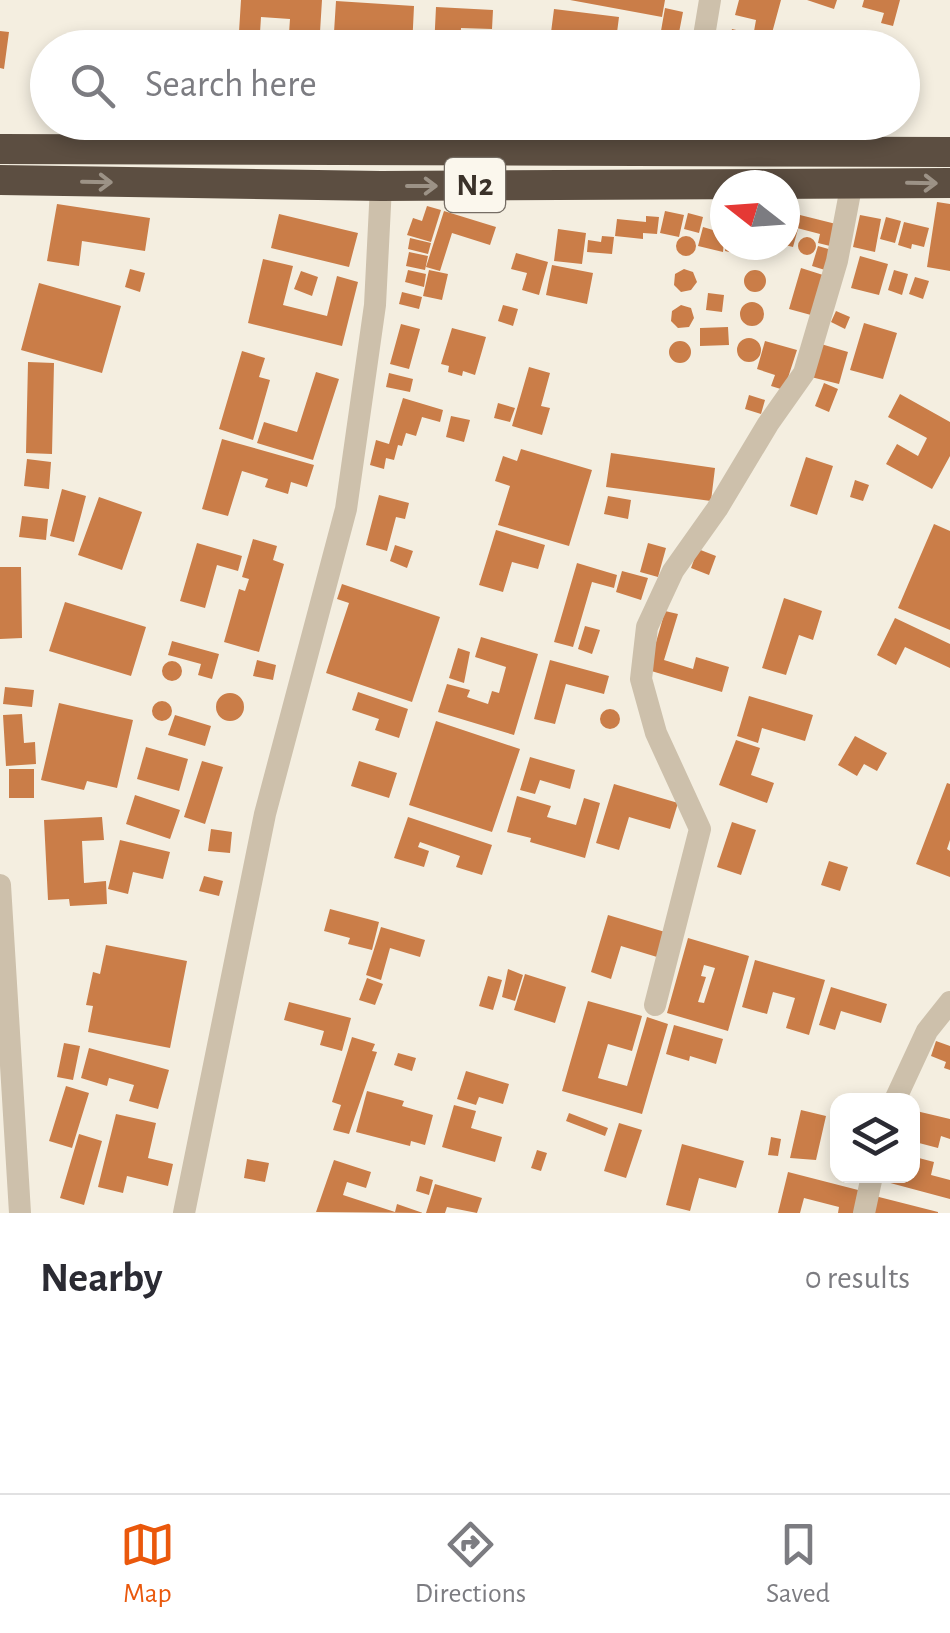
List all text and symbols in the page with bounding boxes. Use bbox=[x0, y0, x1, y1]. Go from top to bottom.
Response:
search box bbox=[30, 30, 920, 140]
icon: search bbox=[65, 58, 120, 113]
text: Search here bbox=[145, 66, 317, 104]
road number: N2 bbox=[445, 158, 505, 212]
north arrow bbox=[710, 170, 800, 260]
one-way arrow bbox=[81, 172, 113, 191]
one-way arrow bbox=[906, 174, 938, 192]
one-way arrow bbox=[406, 176, 438, 195]
map controls bbox=[830, 1093, 920, 1183]
button: layers bbox=[830, 1093, 920, 1183]
text: Nearby bbox=[40, 1257, 163, 1299]
text: 0 results bbox=[805, 1262, 910, 1294]
tab: Map bbox=[120, 1517, 175, 1611]
tab: Directions bbox=[415, 1517, 526, 1611]
tab: Saved bbox=[766, 1517, 830, 1611]

